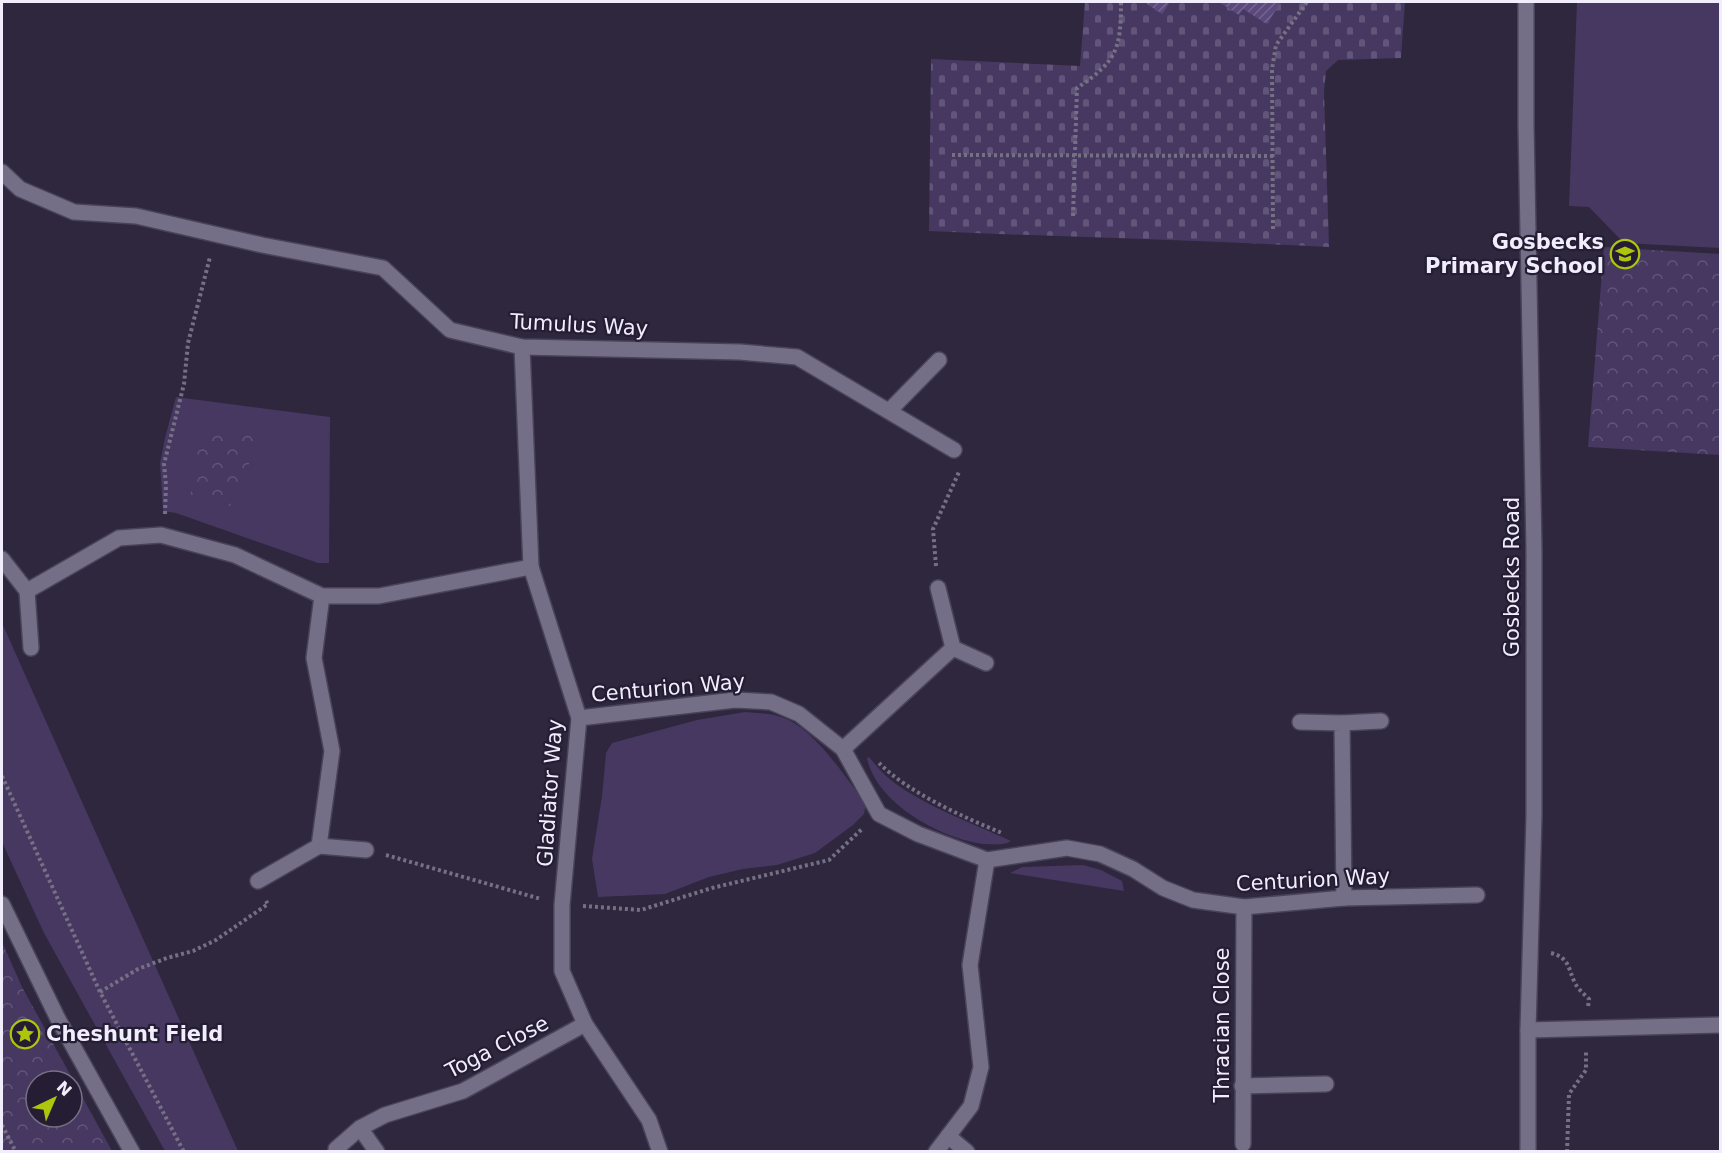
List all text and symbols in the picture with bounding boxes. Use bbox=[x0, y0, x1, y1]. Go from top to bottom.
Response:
place label: Gosbecks Primary School bbox=[1425, 230, 1604, 278]
school or university icon: Gosbecks Primary School bbox=[1609, 238, 1641, 270]
street label: Tumulus Way bbox=[508, 309, 649, 341]
street label: Gosbecks Road bbox=[1500, 497, 1524, 657]
street label: Centurion Way bbox=[590, 669, 746, 707]
street label: Gladiator Way bbox=[533, 718, 567, 868]
street label: Centurion Way bbox=[1235, 864, 1391, 896]
street label: Thracian Close bbox=[1210, 947, 1234, 1104]
street label: Toga Close bbox=[441, 1011, 552, 1084]
place icon: Cheshunt Field bbox=[9, 1018, 41, 1050]
place label: Cheshunt Field bbox=[46, 1022, 223, 1046]
north arrow bbox=[24, 1069, 84, 1129]
text: N bbox=[53, 1077, 75, 1100]

